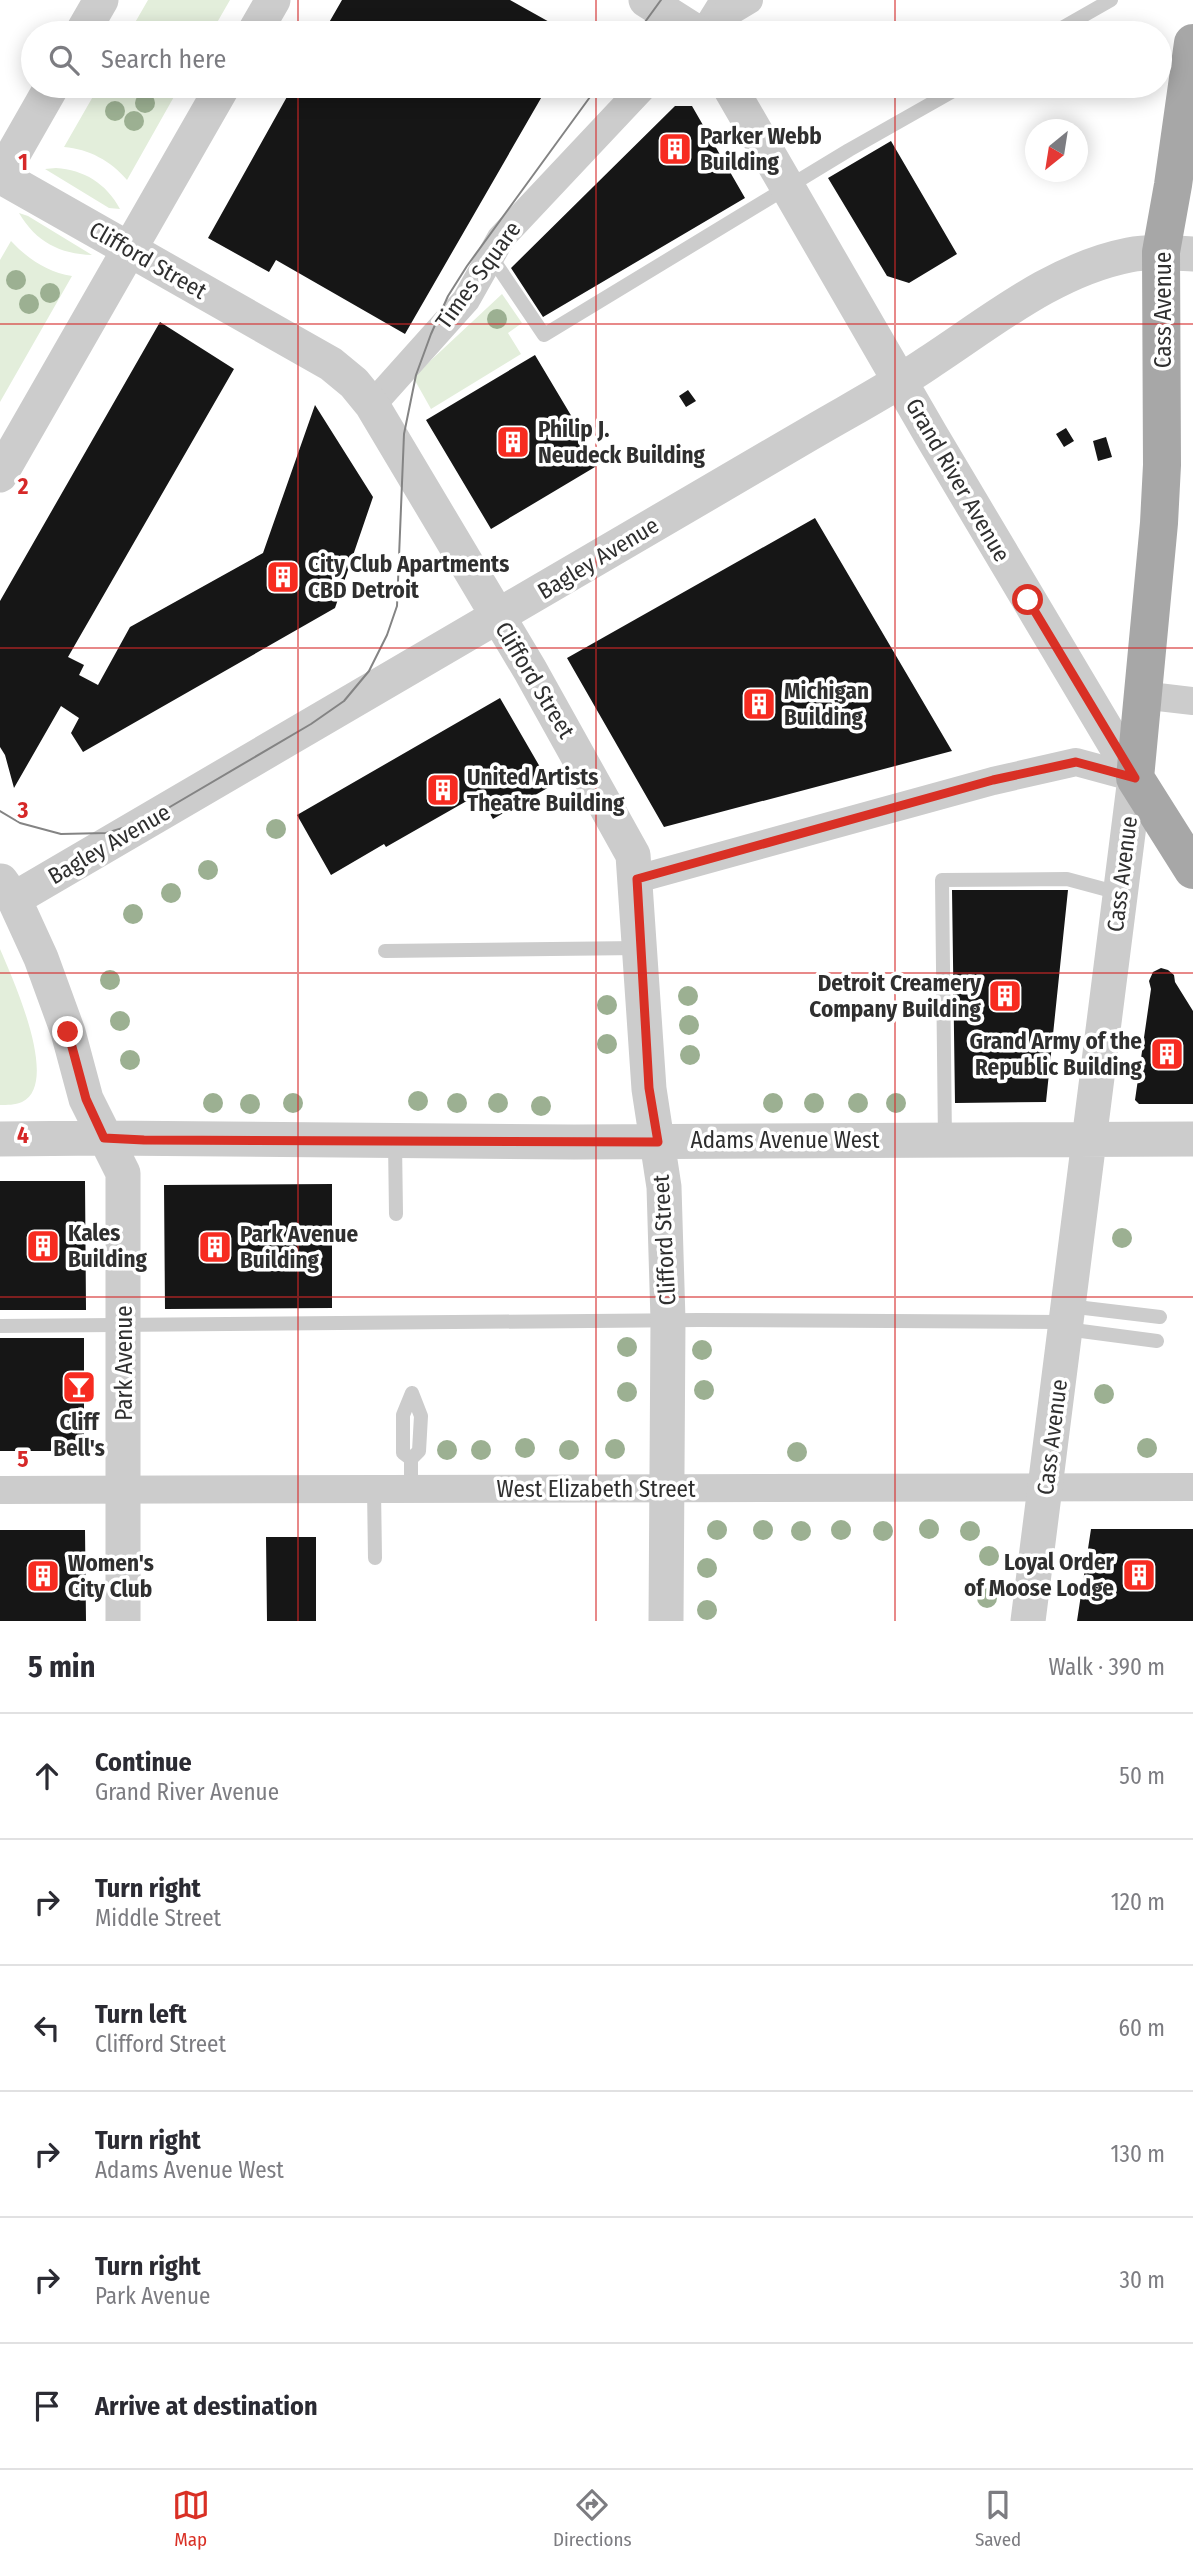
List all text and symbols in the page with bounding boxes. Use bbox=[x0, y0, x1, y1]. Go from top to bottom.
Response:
search box bbox=[21, 21, 1172, 98]
icon: search bbox=[45, 41, 83, 79]
text: Search here bbox=[101, 44, 226, 75]
north arrow bbox=[1025, 119, 1088, 182]
place label: Parker Webb Building bbox=[700, 122, 822, 176]
building icon: Parker Webb Building bbox=[656, 130, 694, 168]
text: 1 bbox=[18, 148, 28, 176]
street label: Clifford Street bbox=[84, 215, 212, 305]
street label: Times Square bbox=[429, 216, 527, 334]
street label: Cass Avenue bbox=[1149, 252, 1177, 368]
street label: Grand River Avenue bbox=[900, 393, 1016, 567]
place label: Philip J. Neudeck Building bbox=[538, 415, 706, 469]
building icon: Philip J. Neudeck Building bbox=[494, 423, 532, 461]
text: 2 bbox=[17, 472, 29, 500]
street label: Bagley Avenue bbox=[532, 511, 664, 605]
place label: City Club Apartments CBD Detroit bbox=[308, 550, 509, 604]
building icon: City Club Apartments CBD Detroit bbox=[264, 558, 302, 596]
route start bbox=[1012, 584, 1043, 615]
street label: Clifford Street bbox=[489, 617, 581, 744]
place label: Michigan Building bbox=[784, 677, 869, 731]
building icon: Michigan Building bbox=[740, 685, 778, 723]
place label: United Artists Theatre Building bbox=[467, 763, 625, 817]
building icon: United Artists Theatre Building bbox=[424, 771, 462, 809]
text: 3 bbox=[17, 796, 29, 824]
street label: Bagley Avenue bbox=[43, 798, 175, 890]
street label: Cass Avenue bbox=[1101, 814, 1143, 934]
place label: Detroit Creamery Company Building bbox=[809, 969, 982, 1023]
building icon: Detroit Creamery Company Building bbox=[986, 977, 1024, 1015]
route end bbox=[52, 1016, 83, 1047]
place label: Grand Army of the Republic Building bbox=[969, 1027, 1143, 1081]
building icon: Grand Army of the Republic Building bbox=[1148, 1035, 1186, 1073]
text: 4 bbox=[17, 1121, 29, 1149]
street label: Adams Avenue West bbox=[691, 1126, 880, 1154]
street label: Clifford Street bbox=[647, 1173, 681, 1306]
place label: Kales Building bbox=[68, 1219, 147, 1273]
place label: Park Avenue Building bbox=[240, 1220, 359, 1274]
building icon: Kales Building bbox=[24, 1227, 62, 1265]
building icon: Park Avenue Building bbox=[196, 1228, 234, 1266]
street label: Park Avenue bbox=[110, 1305, 138, 1421]
bar icon: Cliff Bell's bbox=[60, 1368, 98, 1406]
street label: Cass Avenue bbox=[1031, 1377, 1073, 1497]
place label: Cliff Bell's bbox=[53, 1408, 105, 1462]
text: 5 bbox=[17, 1445, 29, 1473]
street label: West Elizabeth Street bbox=[497, 1475, 696, 1503]
place label: Loyal Order of Moose Lodge bbox=[964, 1548, 1115, 1602]
place label: Women's City Club bbox=[68, 1549, 154, 1603]
building icon: Loyal Order of Moose Lodge bbox=[1120, 1556, 1158, 1594]
building icon: Women's City Club bbox=[24, 1557, 62, 1595]
text: 5 min bbox=[28, 1649, 95, 1685]
text: Walk · 390 m bbox=[1049, 1653, 1165, 1681]
text: Continue bbox=[95, 1747, 192, 1778]
icon: ahead bbox=[28, 1757, 66, 1795]
text: 50 m bbox=[1119, 1762, 1165, 1790]
text: Grand River Avenue bbox=[95, 1778, 279, 1806]
text: Turn right bbox=[95, 1873, 201, 1904]
icon: right bbox=[28, 1883, 66, 1921]
text: 120 m bbox=[1111, 1888, 1165, 1916]
text: Middle Street bbox=[95, 1904, 221, 1932]
text: Turn left bbox=[95, 1999, 187, 2030]
icon: left bbox=[28, 2009, 66, 2047]
text: 60 m bbox=[1119, 2014, 1165, 2042]
text: Clifford Street bbox=[95, 2030, 226, 2058]
text: Turn right bbox=[95, 2125, 201, 2156]
icon: right bbox=[28, 2135, 66, 2173]
text: 130 m bbox=[1111, 2140, 1165, 2168]
text: Adams Avenue West bbox=[95, 2156, 284, 2184]
text: Turn right bbox=[95, 2251, 201, 2282]
icon: right bbox=[28, 2261, 66, 2299]
text: 30 m bbox=[1120, 2266, 1165, 2294]
text: Park Avenue bbox=[95, 2282, 210, 2310]
icon: arrive bbox=[28, 2387, 66, 2425]
text: Arrive at destination bbox=[95, 2391, 318, 2422]
tab: Map bbox=[172, 2486, 210, 2551]
tab: Directions bbox=[553, 2486, 632, 2551]
tab: Saved bbox=[975, 2486, 1021, 2551]

